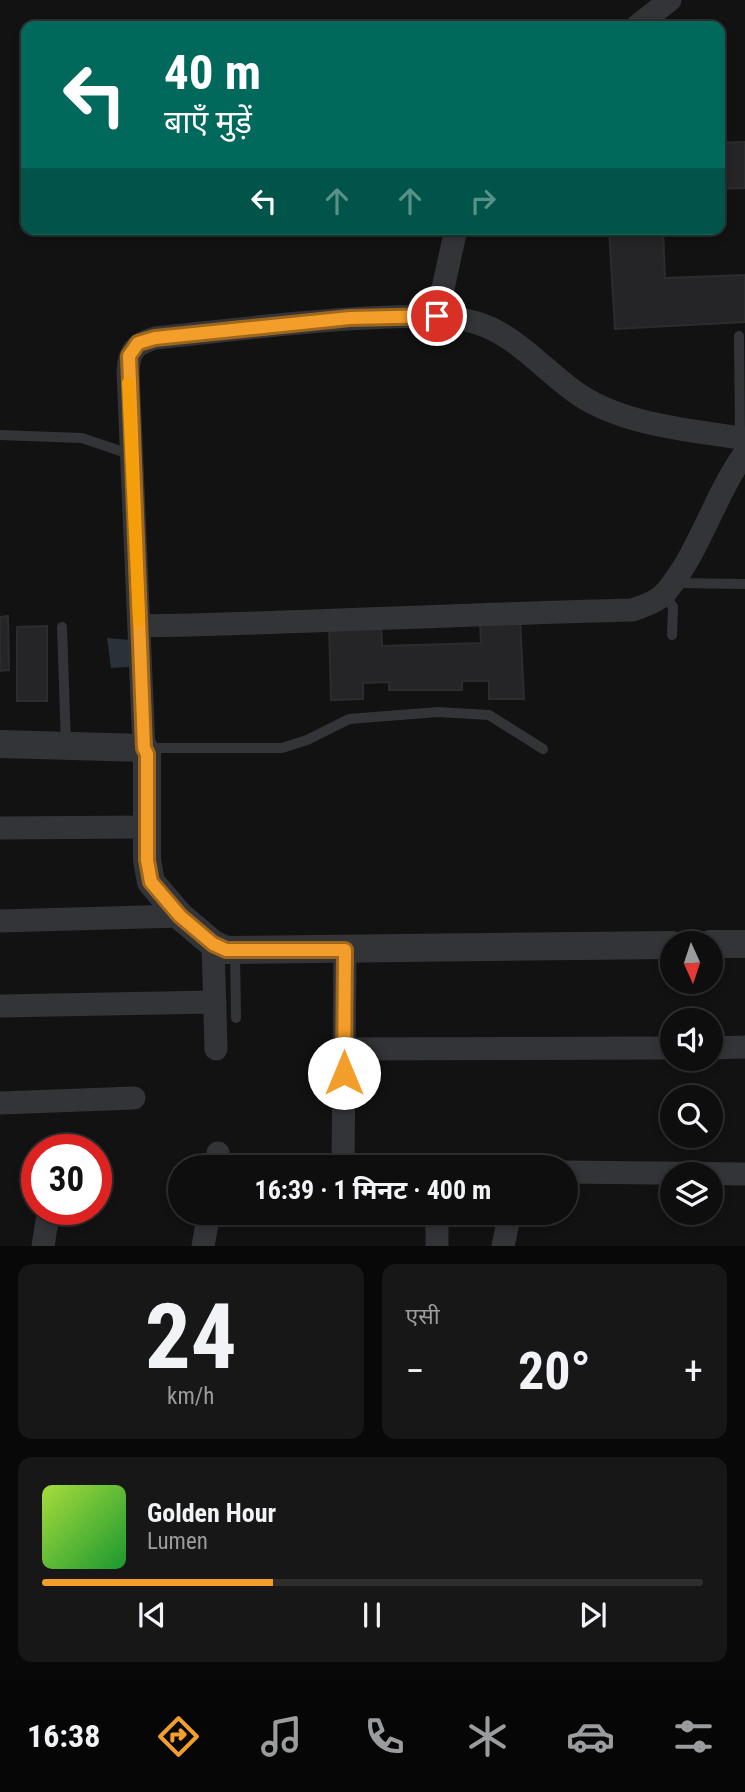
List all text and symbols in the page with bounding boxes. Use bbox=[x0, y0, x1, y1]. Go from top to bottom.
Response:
text: 40 m bbox=[164, 44, 261, 101]
icon: left bbox=[49, 49, 140, 140]
text: बाएँ मुड़ें bbox=[164, 103, 252, 141]
icon: left bbox=[245, 182, 283, 220]
icon: ahead bbox=[318, 182, 356, 220]
icon: ahead bbox=[391, 182, 429, 220]
icon: right bbox=[464, 182, 502, 220]
pin bbox=[407, 286, 467, 346]
icon: arrive bbox=[418, 297, 456, 335]
north arrow bbox=[660, 931, 723, 994]
map controls bbox=[660, 931, 723, 1225]
button: sound bbox=[660, 1008, 723, 1071]
position arrow bbox=[307, 1036, 381, 1110]
button: search bbox=[660, 1085, 723, 1148]
speed limit sign: 30 bbox=[21, 1134, 112, 1225]
button: layers bbox=[660, 1162, 723, 1225]
text: 16:39 · 1 मिनट · 400 m bbox=[255, 1175, 491, 1205]
text: 24 bbox=[145, 1284, 237, 1390]
text: एसी bbox=[406, 1303, 440, 1330]
text: 20° bbox=[518, 1341, 591, 1402]
text: − bbox=[406, 1349, 425, 1393]
text: + bbox=[684, 1349, 703, 1393]
text: km/h bbox=[167, 1383, 214, 1410]
text: Golden Hour bbox=[147, 1498, 276, 1528]
text: Lumen bbox=[147, 1528, 208, 1555]
icon: previous bbox=[133, 1596, 171, 1634]
icon: pause bbox=[353, 1596, 391, 1634]
icon: next bbox=[574, 1596, 612, 1634]
icon: directions bbox=[154, 1712, 203, 1761]
icon: music bbox=[257, 1712, 306, 1761]
icon: phone bbox=[360, 1712, 409, 1761]
icon: climate bbox=[463, 1712, 512, 1761]
icon: car bbox=[566, 1712, 615, 1761]
icon: filters bbox=[669, 1712, 718, 1761]
text: 16:38 bbox=[27, 1717, 100, 1755]

